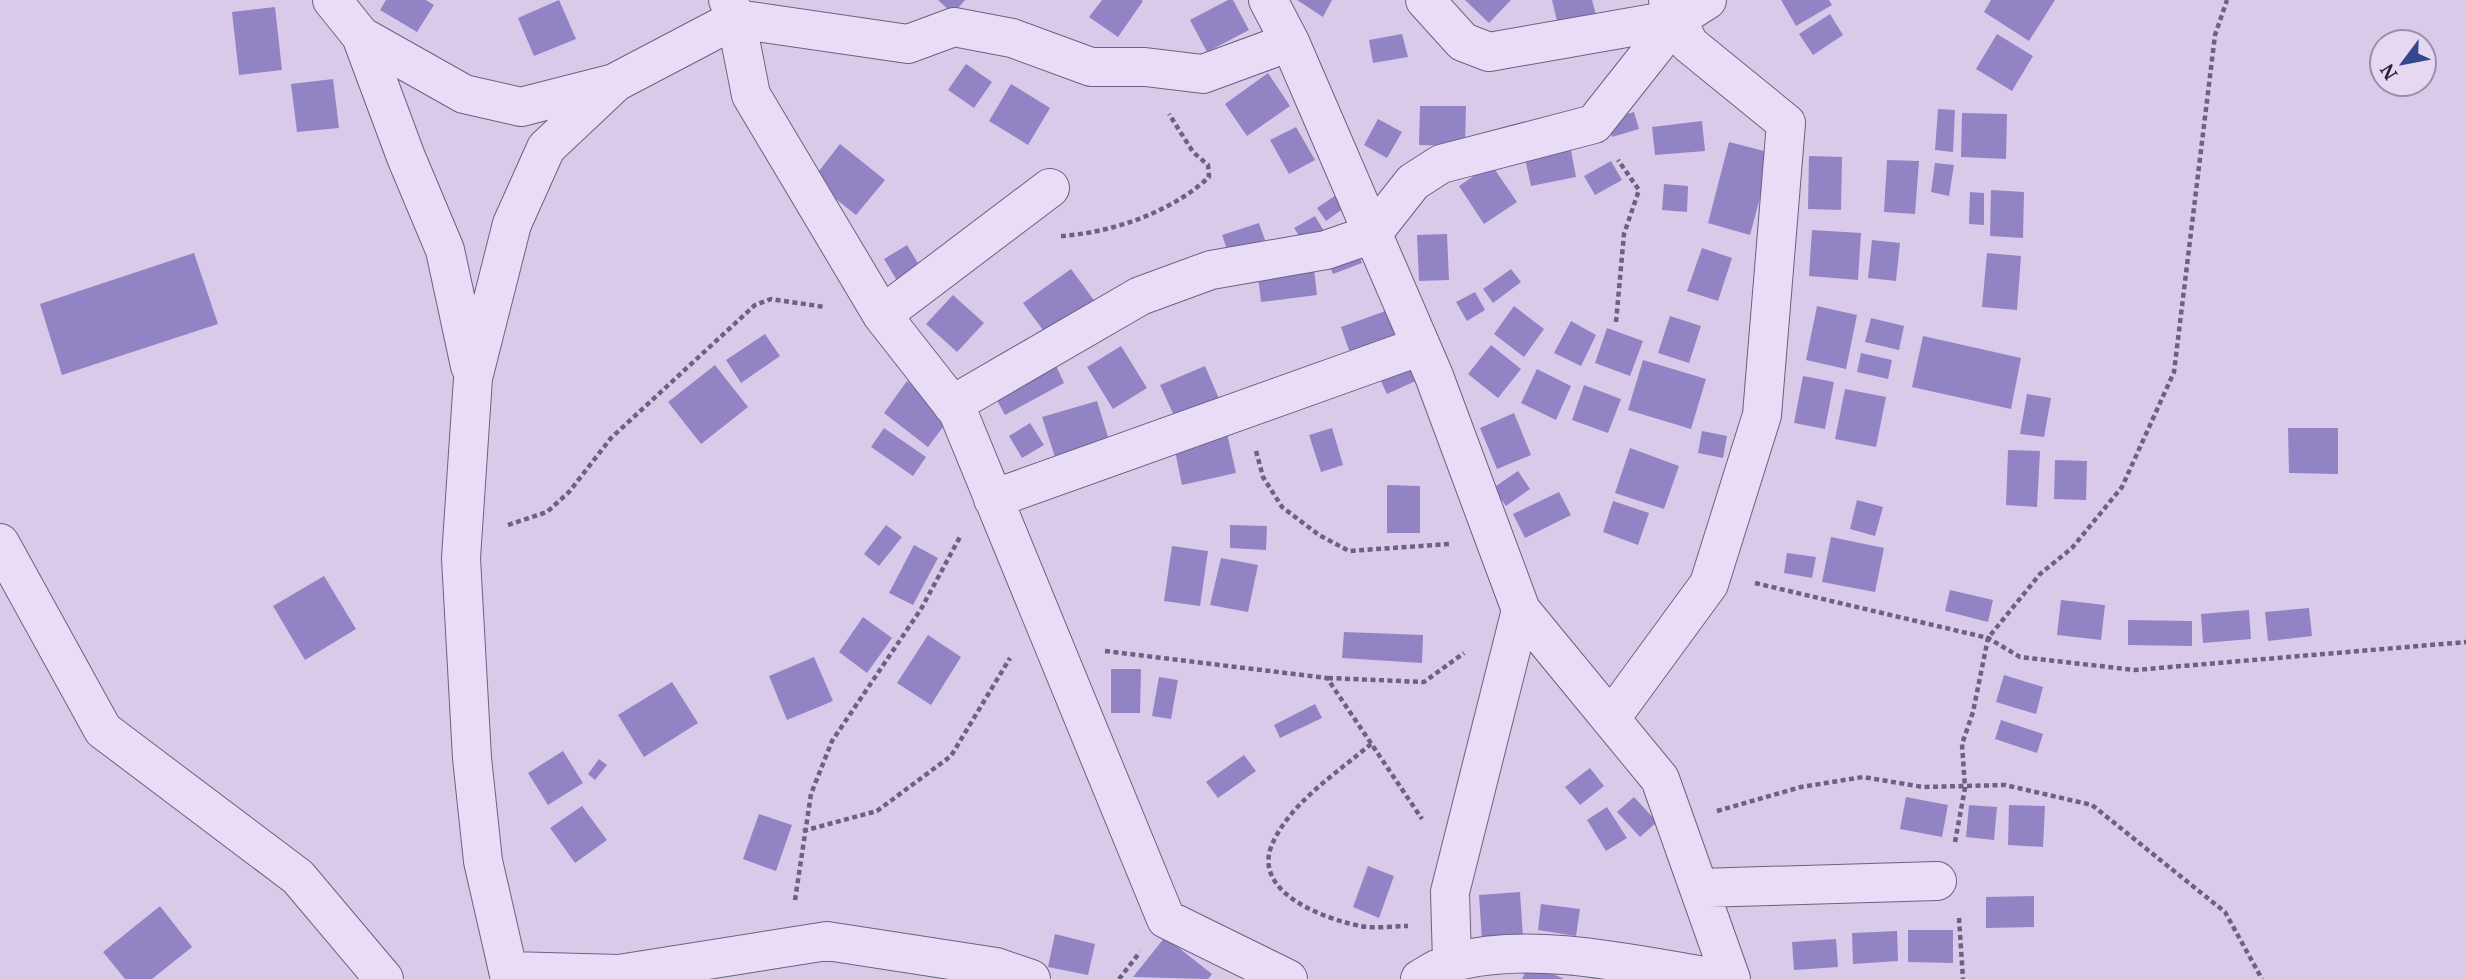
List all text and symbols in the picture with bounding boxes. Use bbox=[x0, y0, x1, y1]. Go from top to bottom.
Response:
north arrow bbox=[2368, 28, 2438, 98]
text: N bbox=[2373, 59, 2403, 85]

